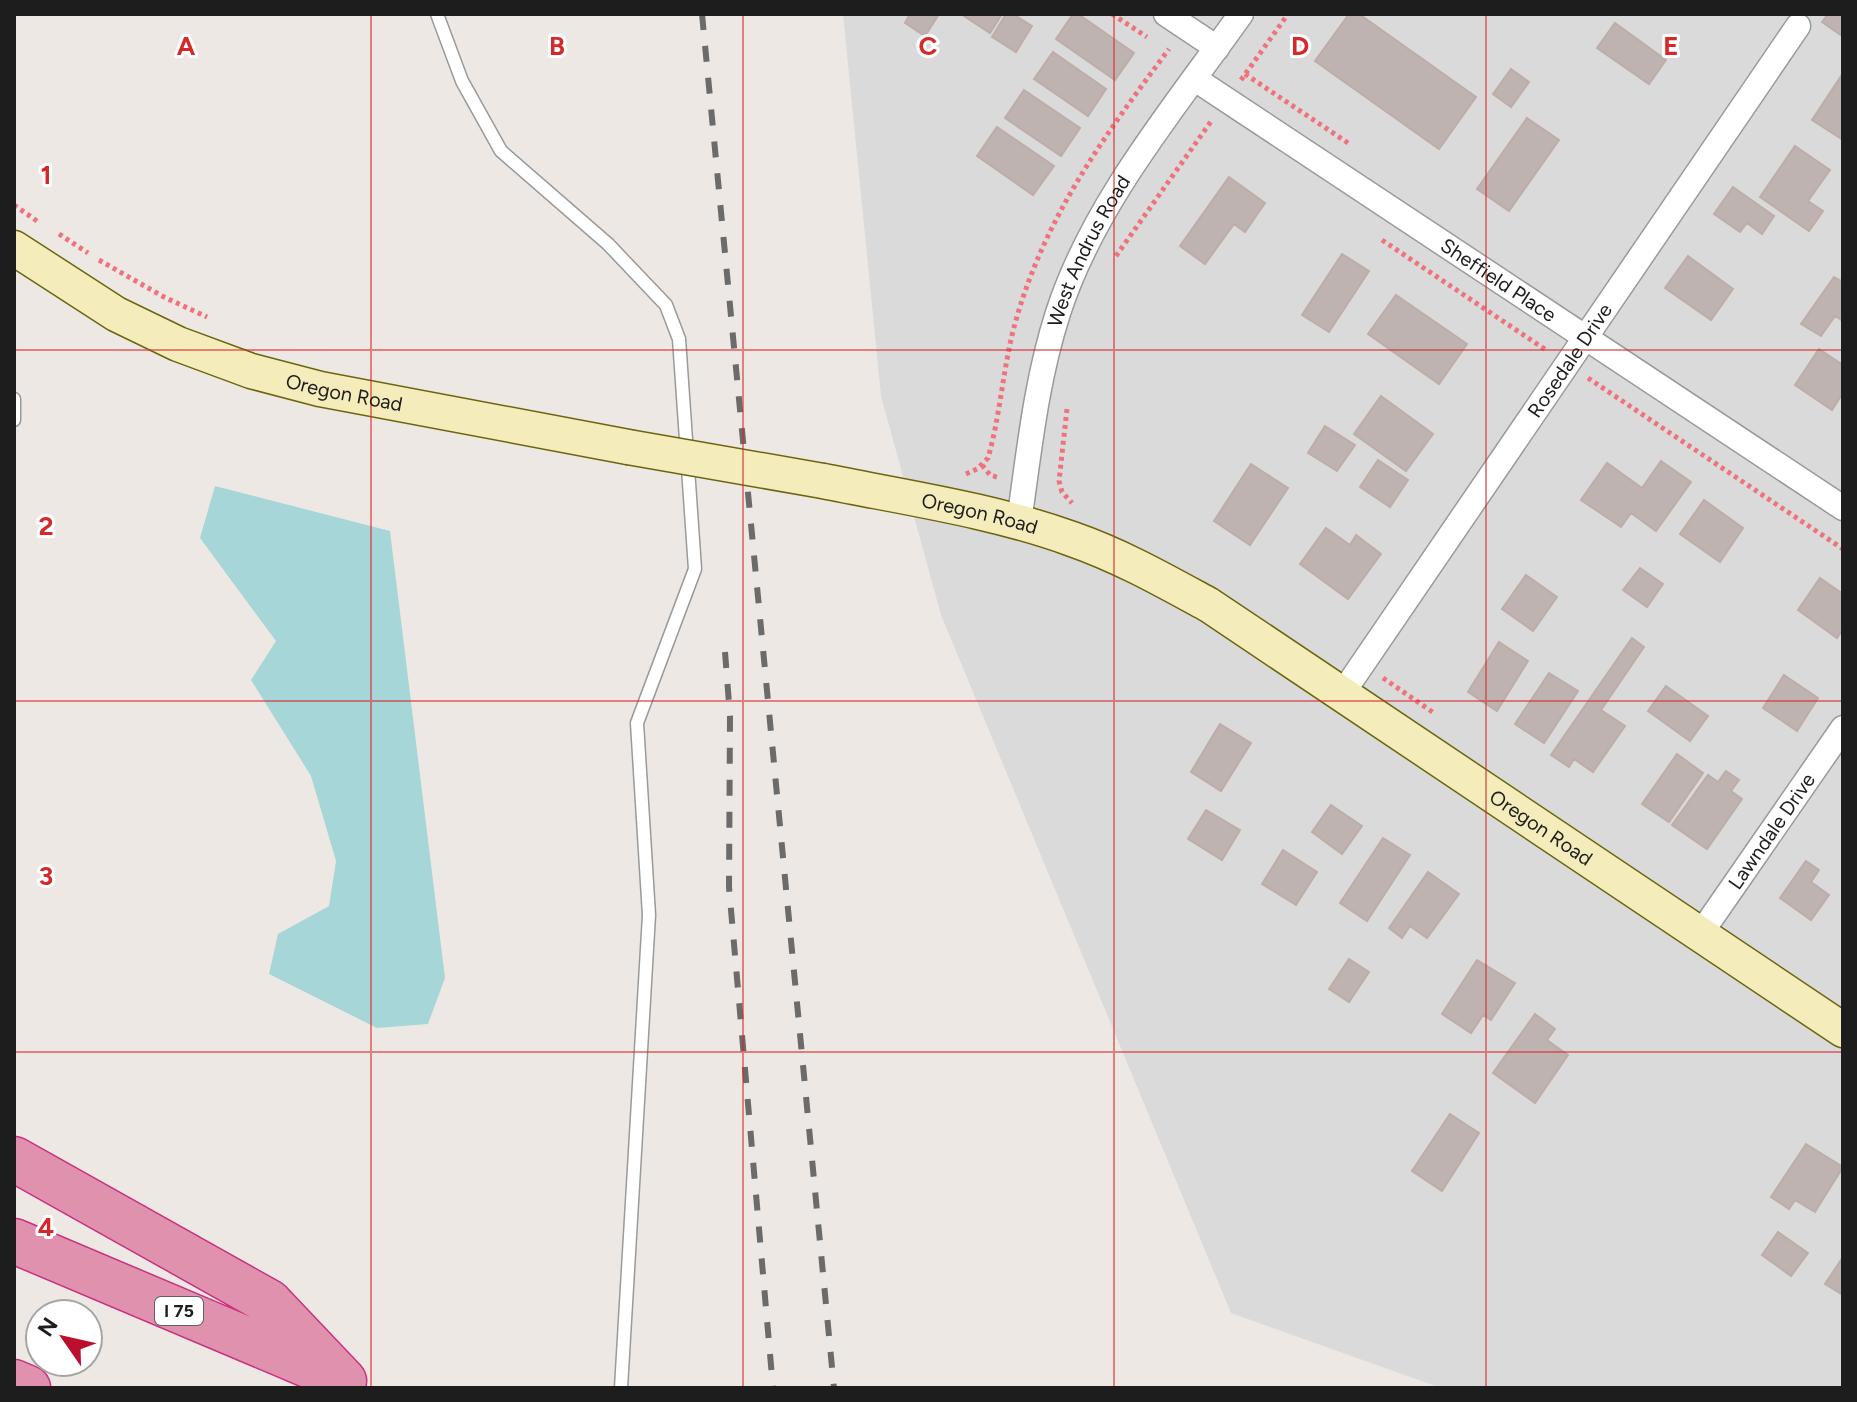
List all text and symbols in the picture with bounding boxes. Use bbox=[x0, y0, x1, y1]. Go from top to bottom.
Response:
text: A bbox=[177, 30, 196, 62]
text: B bbox=[549, 30, 565, 62]
text: C bbox=[919, 30, 938, 62]
text: D bbox=[1291, 30, 1309, 62]
text: E bbox=[1663, 30, 1679, 62]
text: 1 bbox=[41, 159, 51, 191]
street label: West Andrus Road bbox=[1042, 171, 1135, 330]
street label: Sheffield Place bbox=[1436, 233, 1561, 327]
street label: Rosedale Drive bbox=[1522, 299, 1617, 422]
street label: Oregon Road bbox=[283, 369, 405, 416]
street label: Oregon Road bbox=[919, 488, 1041, 539]
text: 2 bbox=[38, 510, 54, 542]
street label: Lawndale Drive bbox=[1723, 768, 1820, 894]
street label: Oregon Road bbox=[1485, 785, 1597, 871]
text: 3 bbox=[39, 860, 53, 892]
text: 4 bbox=[38, 1211, 54, 1243]
road number: I 75 bbox=[155, 1297, 203, 1325]
north arrow bbox=[24, 1298, 104, 1378]
text: N bbox=[32, 1312, 64, 1342]

